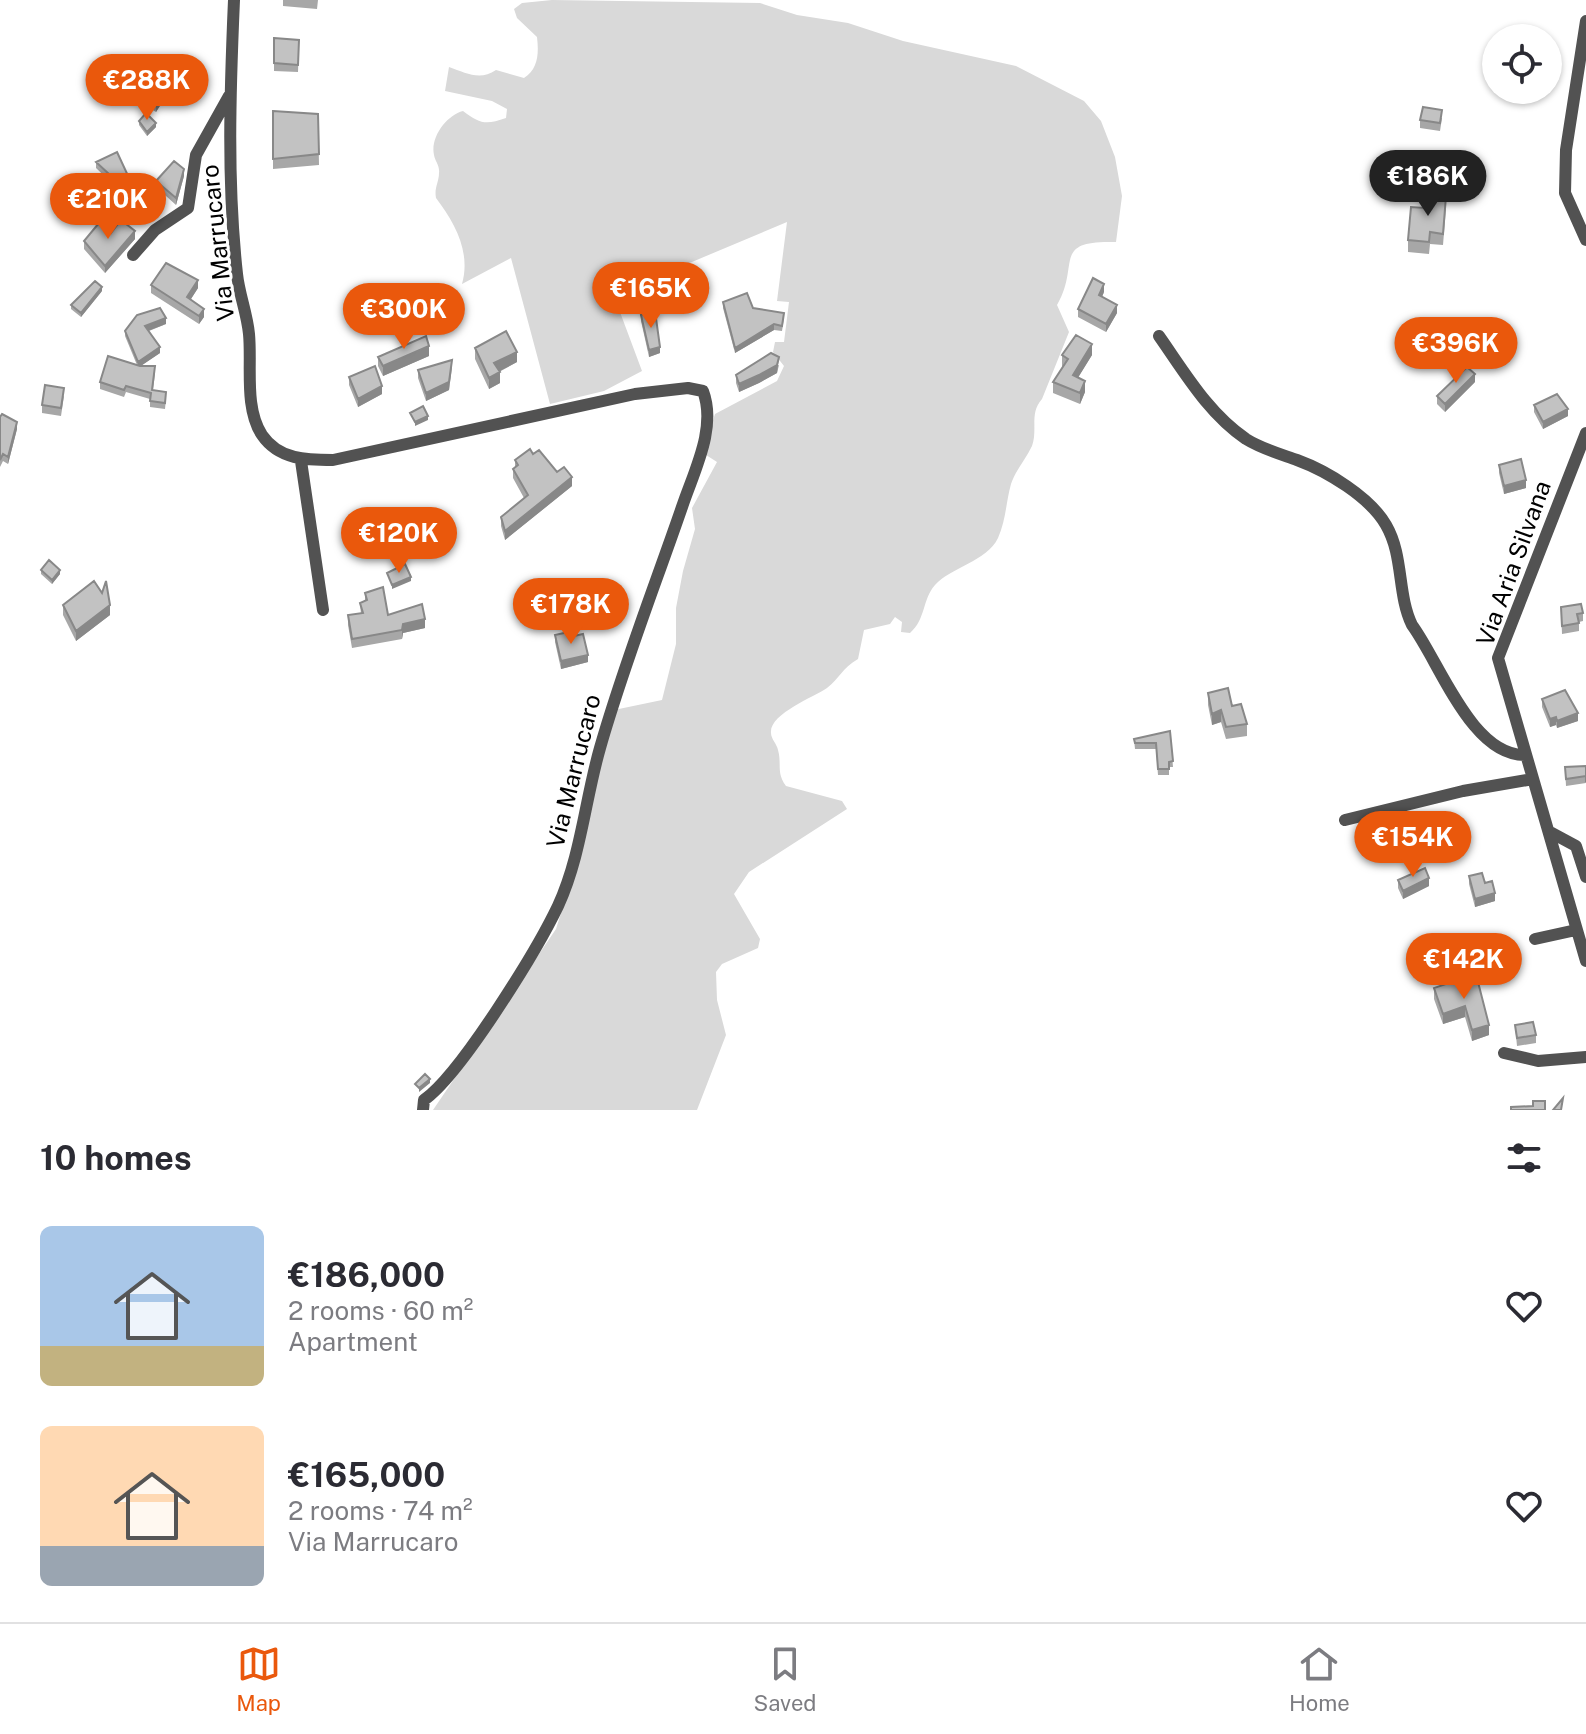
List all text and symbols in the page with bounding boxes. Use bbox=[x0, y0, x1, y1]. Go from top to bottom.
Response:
map controls bbox=[1482, 24, 1562, 104]
button: locate bbox=[1482, 24, 1562, 104]
pin: €288K bbox=[91, 54, 203, 122]
text: €288K bbox=[104, 64, 190, 95]
pin: €186K bbox=[1372, 150, 1484, 218]
text: €186K bbox=[1387, 160, 1469, 191]
street label: Via Marrucaro bbox=[195, 163, 239, 323]
pin: €210K bbox=[52, 173, 164, 241]
text: €210K bbox=[68, 183, 148, 214]
pin: €165K bbox=[595, 262, 707, 330]
text: €165K bbox=[610, 272, 692, 303]
pin: €300K bbox=[348, 283, 460, 351]
text: €300K bbox=[361, 293, 447, 324]
pin: €396K bbox=[1400, 317, 1512, 385]
text: €396K bbox=[1412, 327, 1500, 358]
street label: Via Aria Silvana bbox=[1470, 477, 1556, 649]
pin: €120K bbox=[343, 507, 455, 575]
text: €120K bbox=[359, 517, 439, 548]
pin: €178K bbox=[515, 578, 627, 646]
text: €178K bbox=[531, 588, 611, 619]
street label: Via Marrucaro bbox=[540, 691, 606, 851]
pin: €154K bbox=[1357, 811, 1469, 879]
text: €154K bbox=[1372, 821, 1454, 852]
pin: €142K bbox=[1408, 933, 1520, 1001]
text: €142K bbox=[1424, 943, 1504, 974]
icon: filters bbox=[1502, 1136, 1546, 1180]
text: 10 homes bbox=[40, 1138, 192, 1178]
text: €186,000 bbox=[288, 1255, 445, 1295]
icon: home bbox=[104, 1258, 200, 1354]
icon: heart bbox=[1502, 1284, 1546, 1328]
text: 2 rooms · 60 m² bbox=[288, 1295, 473, 1326]
text: Apartment bbox=[288, 1326, 418, 1357]
text: €165,000 bbox=[288, 1455, 445, 1495]
icon: home bbox=[104, 1458, 200, 1554]
icon: heart bbox=[1502, 1484, 1546, 1528]
text: 2 rooms · 74 m² bbox=[288, 1495, 473, 1526]
text: Via Marrucaro bbox=[288, 1526, 458, 1557]
tab: Map bbox=[236, 1642, 281, 1716]
tab: Saved bbox=[754, 1642, 816, 1716]
tab: Home bbox=[1289, 1642, 1350, 1716]

